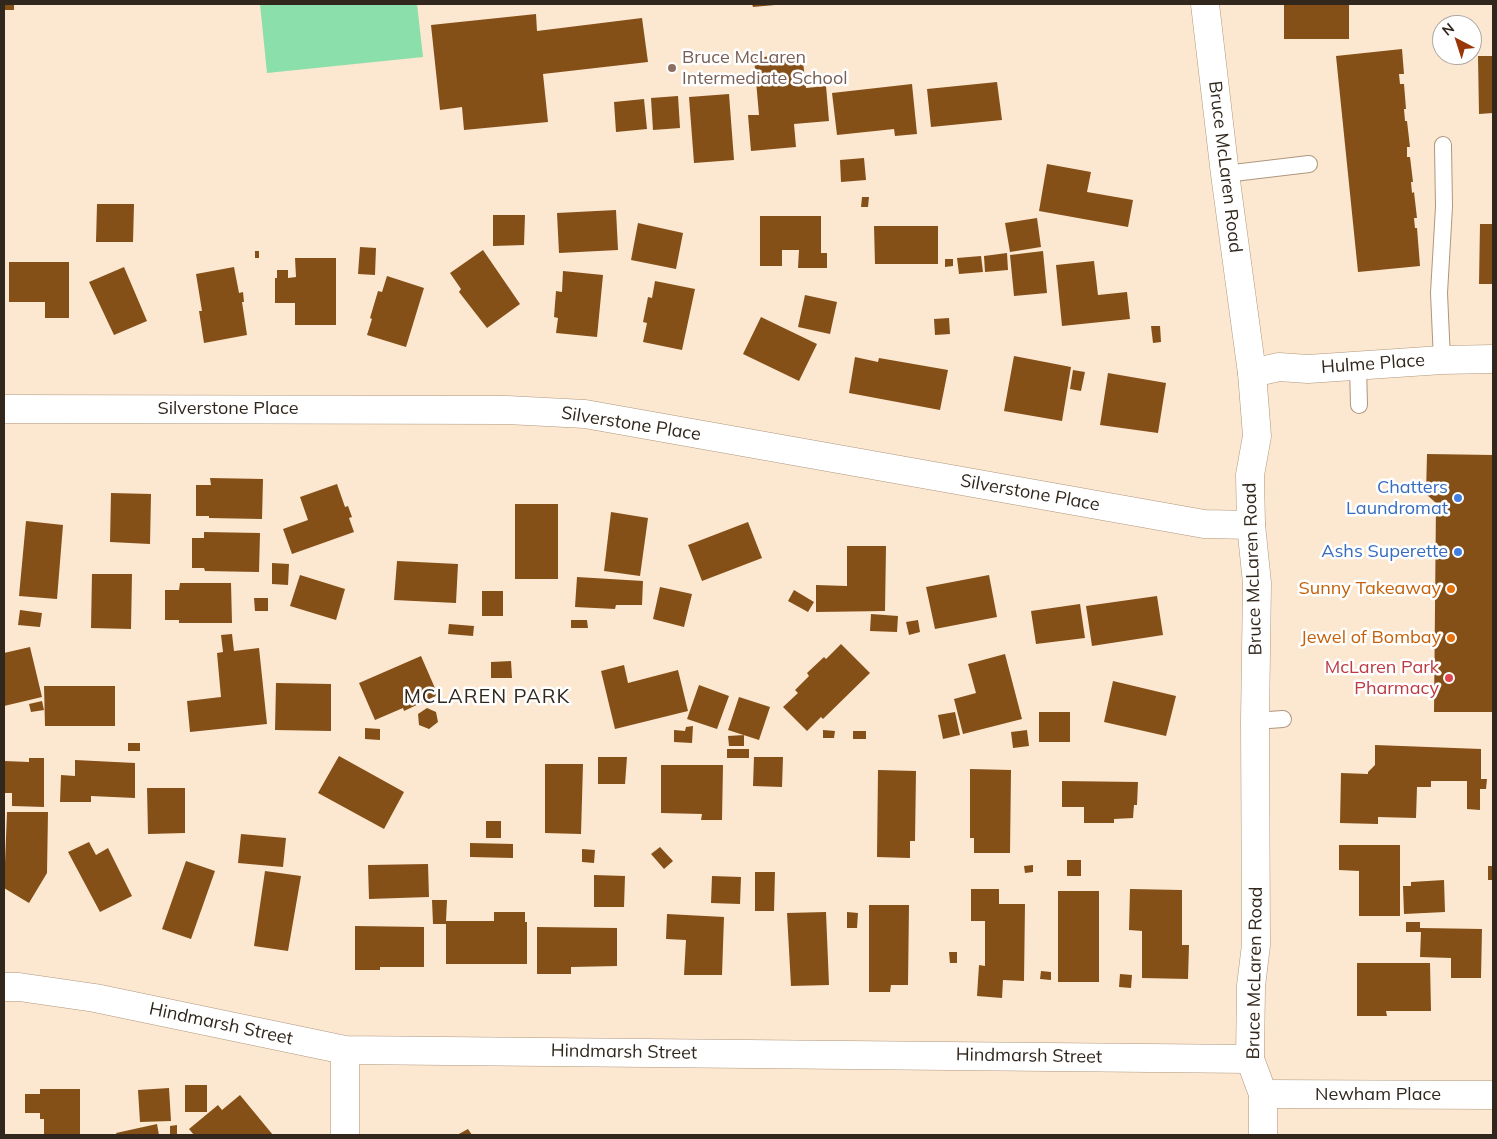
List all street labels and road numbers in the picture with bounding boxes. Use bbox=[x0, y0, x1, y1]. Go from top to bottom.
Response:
street label: Bruce McLaren Road bbox=[1204, 80, 1246, 254]
street label: Hulme Place bbox=[1320, 350, 1426, 378]
street label: Silverstone Place bbox=[157, 398, 299, 420]
street label: Silverstone Place bbox=[560, 402, 702, 446]
street label: Silverstone Place bbox=[959, 470, 1101, 516]
street label: Bruce McLaren Road bbox=[1239, 482, 1267, 656]
street label: Bruce McLaren Road bbox=[1243, 886, 1267, 1060]
street label: Hindmarsh Street bbox=[147, 998, 295, 1050]
street label: Hindmarsh Street bbox=[551, 1040, 697, 1064]
street label: Hindmarsh Street bbox=[956, 1044, 1102, 1068]
street label: Newham Place bbox=[1315, 1084, 1441, 1106]

